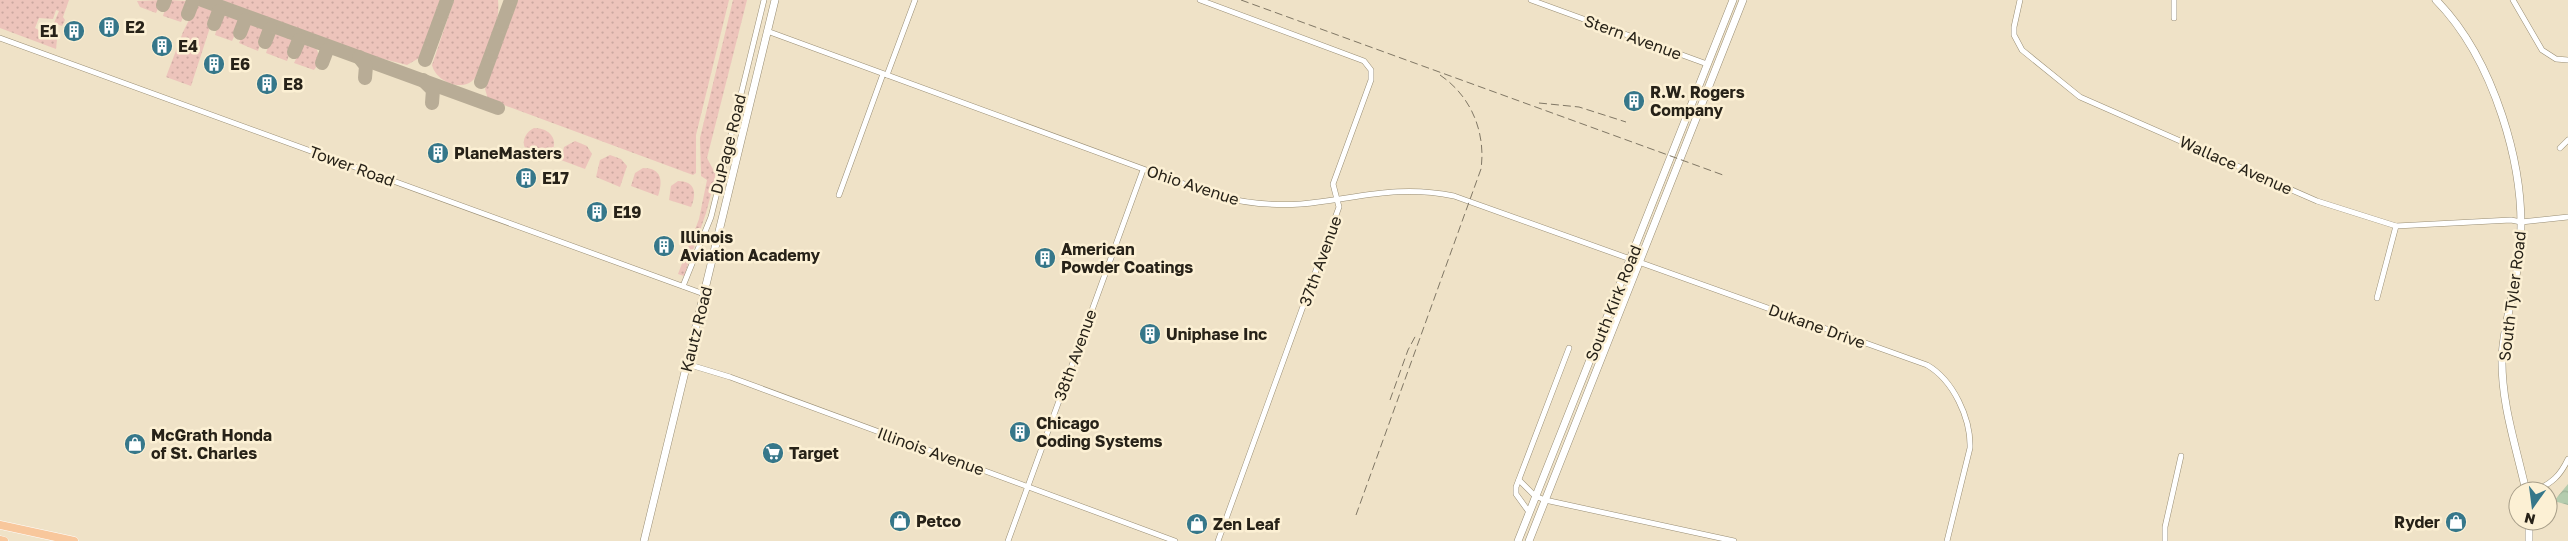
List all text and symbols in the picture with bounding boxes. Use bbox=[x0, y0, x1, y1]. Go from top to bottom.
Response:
street label: Stern Avenue bbox=[1582, 10, 1684, 64]
building icon: E2 bbox=[97, 15, 121, 39]
place label: E2 bbox=[125, 17, 145, 37]
building icon: E1 bbox=[62, 19, 86, 43]
place label: E1 bbox=[40, 21, 58, 41]
building icon: E4 bbox=[150, 34, 174, 58]
place label: E4 bbox=[178, 36, 198, 56]
building icon: E6 bbox=[202, 52, 226, 76]
place label: E6 bbox=[230, 54, 250, 74]
building icon: E8 bbox=[255, 72, 279, 96]
place label: E8 bbox=[283, 74, 303, 94]
place label: R.W. Rogers Company bbox=[1650, 82, 1745, 120]
building icon: R.W. Rogers Company bbox=[1622, 89, 1646, 113]
street label: DuPage Road bbox=[706, 92, 750, 196]
street label: Wallace Avenue bbox=[2176, 131, 2296, 199]
street label: Tower Road bbox=[307, 141, 397, 191]
building icon: PlaneMasters bbox=[426, 141, 450, 165]
place label: PlaneMasters bbox=[454, 143, 562, 163]
street label: Ohio Avenue bbox=[1144, 161, 1242, 209]
building icon: E17 bbox=[514, 166, 538, 190]
place label: E17 bbox=[542, 168, 569, 188]
building icon: E19 bbox=[585, 200, 609, 224]
place label: E19 bbox=[613, 202, 641, 222]
street label: 37th Avenue bbox=[1294, 213, 1346, 309]
place label: Illinois Aviation Academy bbox=[680, 227, 821, 265]
street label: South Tyler Road bbox=[2494, 230, 2530, 362]
building icon: Illinois Aviation Academy bbox=[652, 234, 676, 258]
place label: American Powder Coatings bbox=[1061, 239, 1193, 277]
street label: South Kirk Road bbox=[1581, 242, 1645, 364]
building icon: American Powder Coatings bbox=[1033, 246, 1057, 270]
street label: Kautz Road bbox=[676, 284, 716, 374]
street label: Dukane Drive bbox=[1766, 299, 1868, 353]
street label: 38th Avenue bbox=[1049, 307, 1101, 403]
building icon: Uniphase Inc bbox=[1138, 322, 1162, 346]
place label: Uniphase Inc bbox=[1166, 324, 1267, 344]
place label: Chicago Coding Systems bbox=[1036, 413, 1162, 451]
building icon: Chicago Coding Systems bbox=[1008, 420, 1032, 444]
street label: Illinois Avenue bbox=[875, 422, 987, 480]
place label: McGrath Honda of St. Charles bbox=[151, 425, 272, 463]
shop icon: McGrath Honda of St. Charles bbox=[123, 432, 147, 456]
supermarket icon: Target bbox=[761, 441, 785, 465]
place label: Target bbox=[789, 443, 839, 463]
north arrow bbox=[2508, 481, 2558, 531]
shop icon: Petco bbox=[888, 509, 912, 533]
shop icon: Ryder bbox=[2444, 510, 2468, 534]
text: N bbox=[2523, 510, 2537, 529]
place label: Petco bbox=[916, 511, 962, 531]
shop icon: Zen Leaf bbox=[1185, 512, 1209, 536]
place label: Ryder bbox=[2394, 512, 2440, 532]
place label: Zen Leaf bbox=[1213, 514, 1280, 534]

